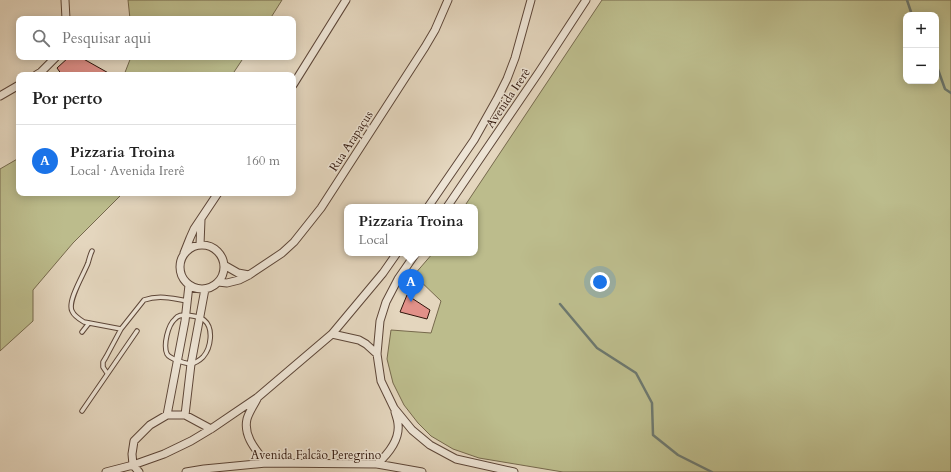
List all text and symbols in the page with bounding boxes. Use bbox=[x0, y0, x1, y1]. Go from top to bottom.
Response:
map controls bbox=[903, 12, 939, 84]
button: + bbox=[903, 12, 939, 48]
search box bbox=[16, 16, 296, 60]
icon: search bbox=[30, 27, 52, 49]
text: Pesquisar aqui bbox=[62, 28, 151, 48]
button: − bbox=[903, 48, 939, 84]
street label: Avenida Irerê bbox=[482, 65, 534, 131]
text: Por perto bbox=[32, 87, 102, 110]
street label: Rua Arapaçus bbox=[325, 108, 377, 174]
text: Pizzaria Troina bbox=[70, 142, 175, 162]
text: A bbox=[40, 152, 50, 170]
text: 160 m bbox=[246, 152, 280, 170]
text: Local · Avenida Irerê bbox=[70, 162, 185, 180]
popup bbox=[344, 204, 478, 256]
text: Pizzaria Troina bbox=[359, 211, 463, 231]
text: Local bbox=[359, 231, 388, 249]
pin: A bbox=[398, 269, 424, 302]
your location bbox=[590, 272, 610, 292]
street label: Avenida Falcão Peregrino bbox=[251, 447, 382, 463]

